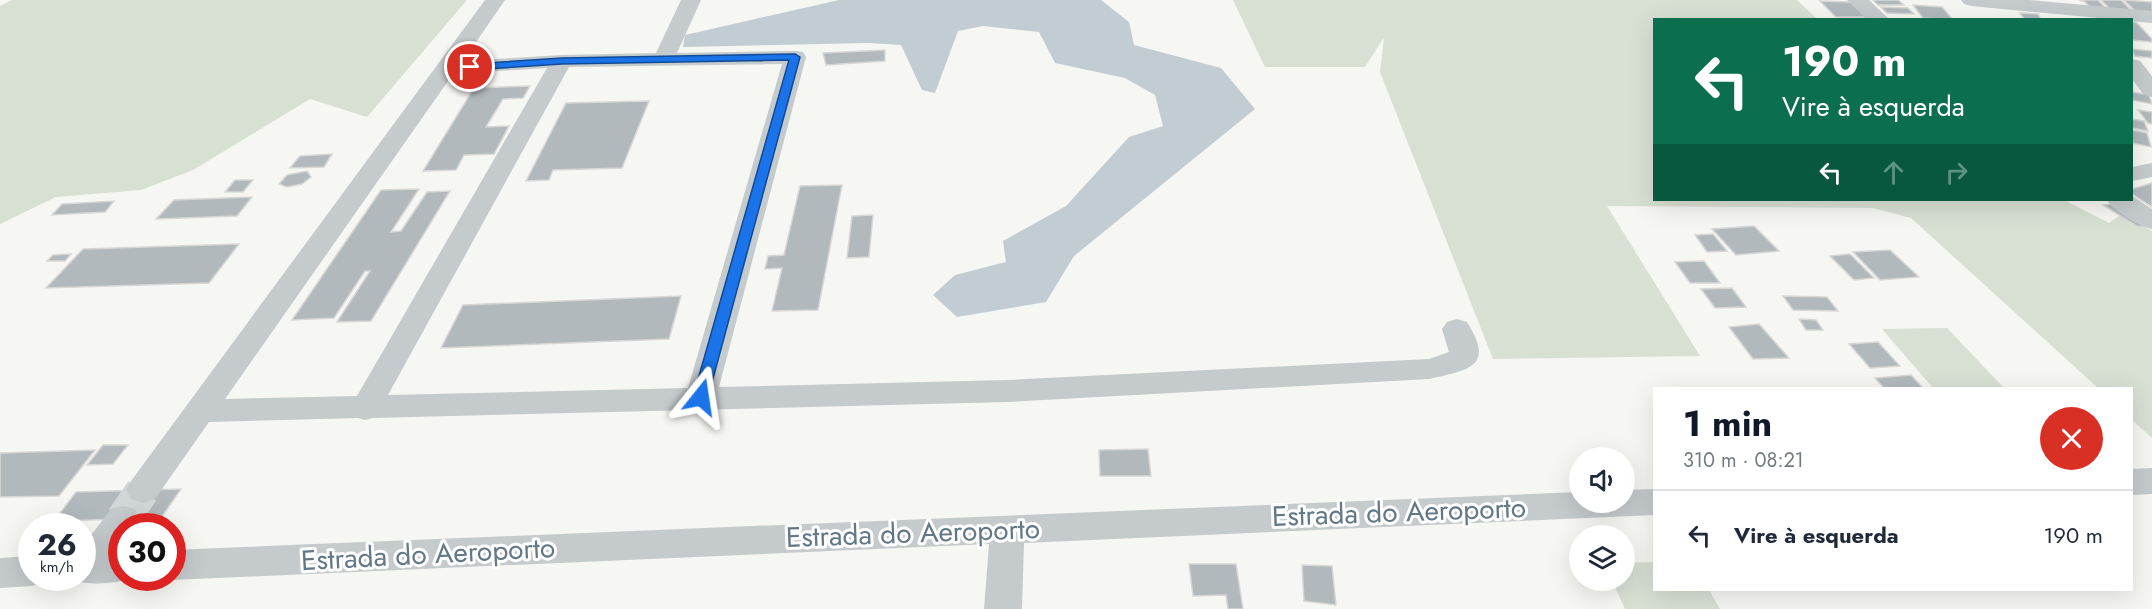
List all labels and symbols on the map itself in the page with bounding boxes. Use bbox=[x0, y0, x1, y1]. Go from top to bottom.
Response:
pin bbox=[444, 41, 495, 92]
position arrow bbox=[669, 365, 733, 429]
street label: Estrada do Aeroporto bbox=[1271, 487, 1527, 537]
street label: Estrada do Aeroporto bbox=[785, 508, 1041, 558]
speed limit sign: 30 bbox=[108, 513, 186, 591]
street label: Estrada do Aeroporto bbox=[300, 527, 556, 581]

